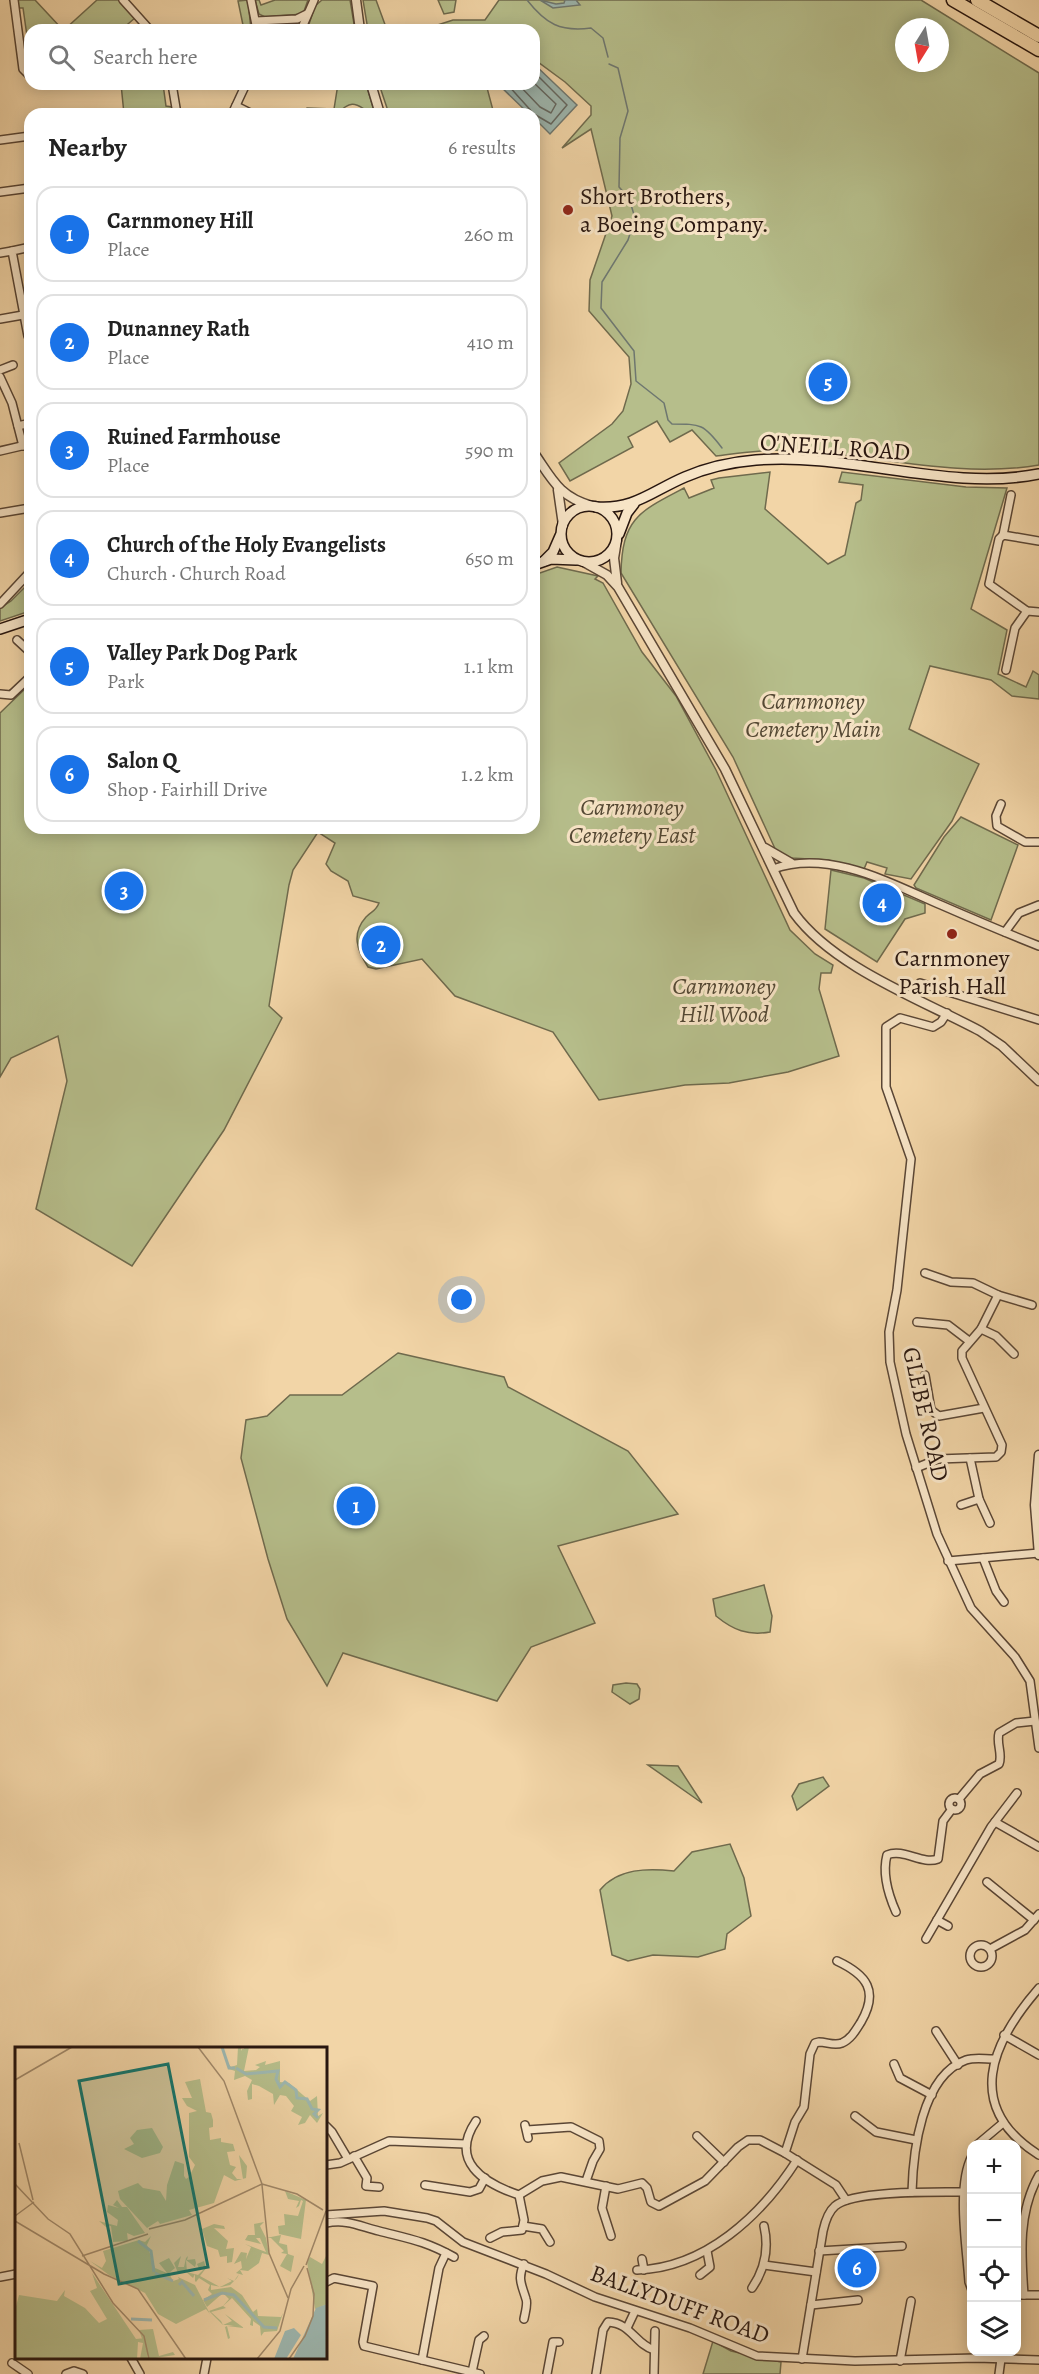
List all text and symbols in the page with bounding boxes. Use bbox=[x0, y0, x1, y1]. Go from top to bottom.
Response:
north arrow bbox=[895, 18, 949, 72]
search box bbox=[24, 24, 540, 90]
icon: search bbox=[45, 41, 78, 74]
text: Search here bbox=[93, 42, 198, 72]
text: Nearby bbox=[48, 130, 127, 165]
text: 6 results bbox=[448, 134, 516, 161]
place label: Short Brothers, a Boeing Company. bbox=[580, 180, 769, 240]
marker: Short Brothers, a Boeing Company. bbox=[561, 203, 575, 217]
text: Carnmoney Hill bbox=[107, 206, 253, 236]
text: 1 bbox=[66, 221, 73, 248]
text: 260 m bbox=[464, 221, 514, 248]
text: Place bbox=[107, 236, 149, 263]
text: Dunanney Rath bbox=[107, 314, 250, 344]
text: 2 bbox=[65, 329, 74, 356]
text: 410 m bbox=[467, 329, 514, 356]
text: Place bbox=[107, 344, 149, 371]
pin: 5 bbox=[808, 360, 848, 404]
text: Ruined Farmhouse bbox=[107, 422, 281, 452]
street label: O'NEILL ROAD bbox=[759, 426, 911, 468]
text: 3 bbox=[65, 437, 74, 464]
text: 590 m bbox=[465, 437, 514, 464]
text: Place bbox=[107, 452, 149, 479]
text: Church of the Holy Evangelists bbox=[107, 530, 386, 560]
text: 4 bbox=[65, 545, 74, 572]
text: 650 m bbox=[465, 545, 514, 572]
text: Church · Church Road bbox=[107, 560, 286, 587]
text: Valley Park Dog Park bbox=[107, 638, 297, 668]
text: 5 bbox=[65, 653, 74, 680]
text: 1.1 km bbox=[464, 653, 514, 680]
text: Park bbox=[107, 668, 145, 695]
park label: Carnmoney Cemetery Main bbox=[745, 685, 881, 745]
text: Salon Q bbox=[107, 746, 177, 776]
text: 6 bbox=[65, 761, 74, 788]
text: 1.2 km bbox=[461, 761, 514, 788]
text: Shop · Fairhill Drive bbox=[107, 776, 267, 803]
park label: Carnmoney Cemetery East bbox=[569, 791, 696, 851]
pin: 3 bbox=[104, 868, 144, 914]
pin: 4 bbox=[862, 880, 902, 926]
pin: 2 bbox=[362, 922, 400, 968]
marker: Carnmoney Parish Hall bbox=[945, 927, 959, 941]
place label: Carnmoney Parish Hall bbox=[894, 942, 1010, 1002]
park label: Carnmoney Hill Wood bbox=[672, 970, 776, 1030]
your location bbox=[447, 1285, 476, 1314]
street label: GLEBE ROAD bbox=[895, 1344, 957, 1484]
pin: 1 bbox=[336, 1484, 376, 1528]
inset map bbox=[15, 2047, 327, 2359]
map controls bbox=[967, 2140, 1021, 2356]
button: + bbox=[967, 2140, 1021, 2194]
button: − bbox=[967, 2194, 1021, 2248]
pin: 6 bbox=[838, 2246, 876, 2290]
button: locate bbox=[967, 2248, 1021, 2302]
street label: BALLYDUFF ROAD bbox=[586, 2257, 774, 2351]
button: layers bbox=[967, 2302, 1021, 2356]

